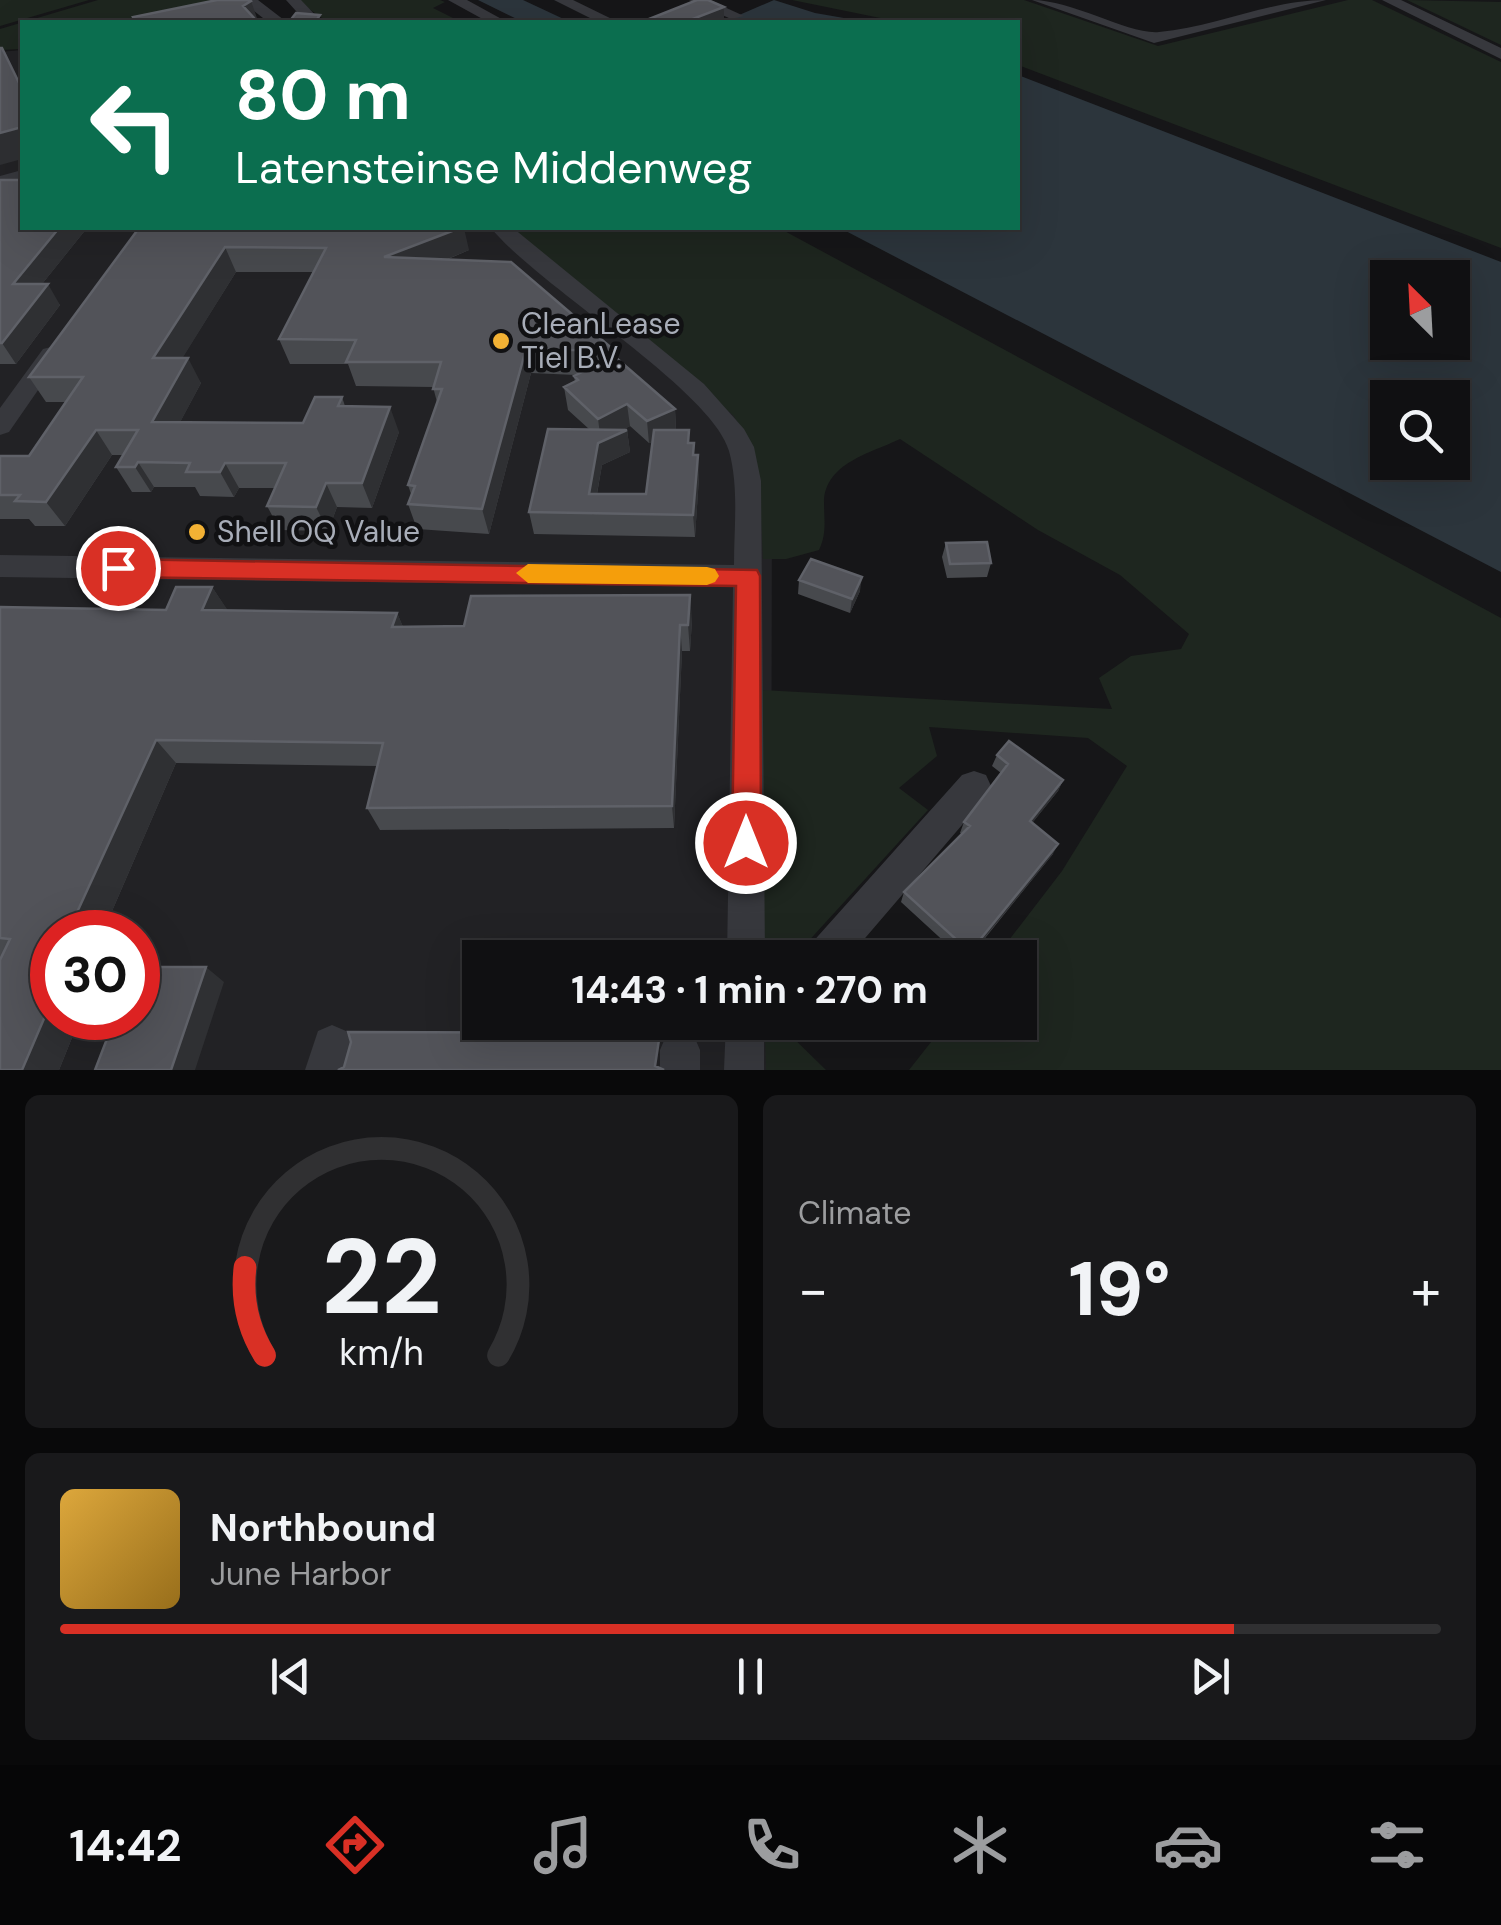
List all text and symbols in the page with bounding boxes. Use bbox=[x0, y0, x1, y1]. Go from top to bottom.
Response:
text: 80 m bbox=[235, 50, 411, 141]
icon: left bbox=[70, 60, 200, 190]
text: Latensteinse Middenweg bbox=[235, 138, 752, 197]
north arrow bbox=[1370, 260, 1470, 360]
map controls bbox=[1370, 260, 1470, 480]
place label: CleanLease Tiel B.V. bbox=[521, 304, 680, 377]
marker: CleanLease Tiel B.V. bbox=[490, 330, 512, 352]
button: search bbox=[1370, 380, 1470, 480]
place label: Shell OQ Value bbox=[217, 512, 420, 551]
marker: Shell OQ Value bbox=[186, 521, 208, 543]
pin bbox=[76, 526, 161, 611]
icon: arrive bbox=[91, 541, 146, 596]
position arrow bbox=[694, 791, 798, 895]
speed limit sign: 30 bbox=[30, 910, 160, 1040]
text: 14:43 · 1 min · 270 m bbox=[571, 965, 928, 1015]
text: Climate bbox=[798, 1192, 912, 1234]
text: 22 bbox=[321, 1210, 442, 1345]
text: 19° bbox=[1068, 1241, 1171, 1338]
text: − bbox=[798, 1254, 828, 1326]
text: + bbox=[1411, 1254, 1441, 1326]
text: km/h bbox=[339, 1330, 424, 1376]
text: Northbound bbox=[210, 1503, 436, 1553]
text: June Harbor bbox=[210, 1553, 391, 1595]
icon: previous bbox=[263, 1649, 318, 1704]
icon: pause bbox=[723, 1649, 778, 1704]
icon: next bbox=[1183, 1649, 1238, 1704]
icon: directions bbox=[320, 1810, 390, 1880]
icon: music bbox=[528, 1810, 598, 1880]
icon: phone bbox=[737, 1810, 807, 1880]
icon: climate bbox=[945, 1810, 1015, 1880]
icon: car bbox=[1153, 1810, 1223, 1880]
icon: filters bbox=[1362, 1810, 1432, 1880]
text: 14:42 bbox=[69, 1816, 181, 1875]

